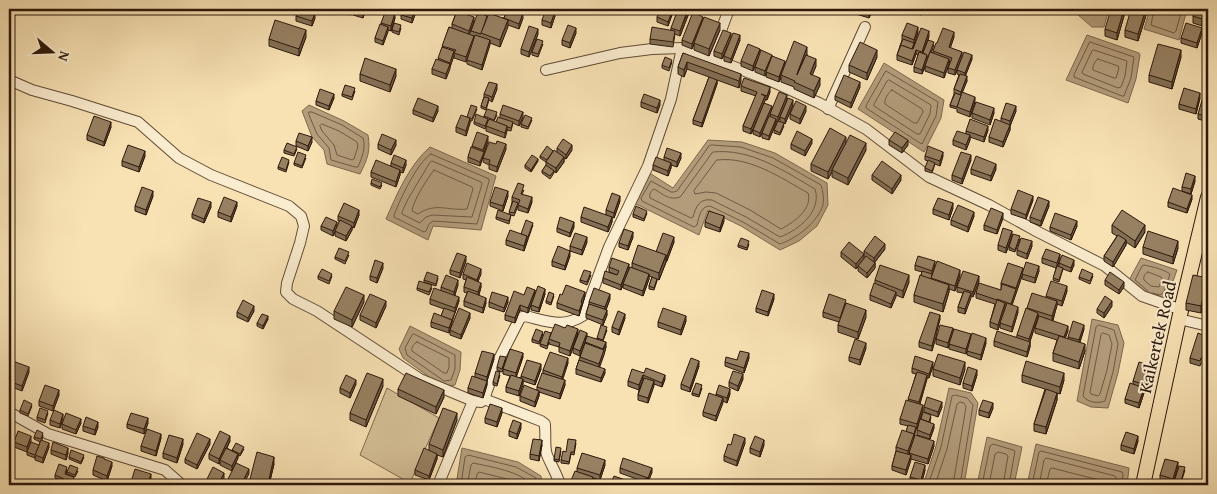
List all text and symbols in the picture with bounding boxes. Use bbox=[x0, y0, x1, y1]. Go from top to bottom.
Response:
north arrow bbox=[28, 28, 78, 78]
text: N bbox=[53, 49, 75, 65]
street label: Kaikertek Road bbox=[1131, 278, 1183, 396]

